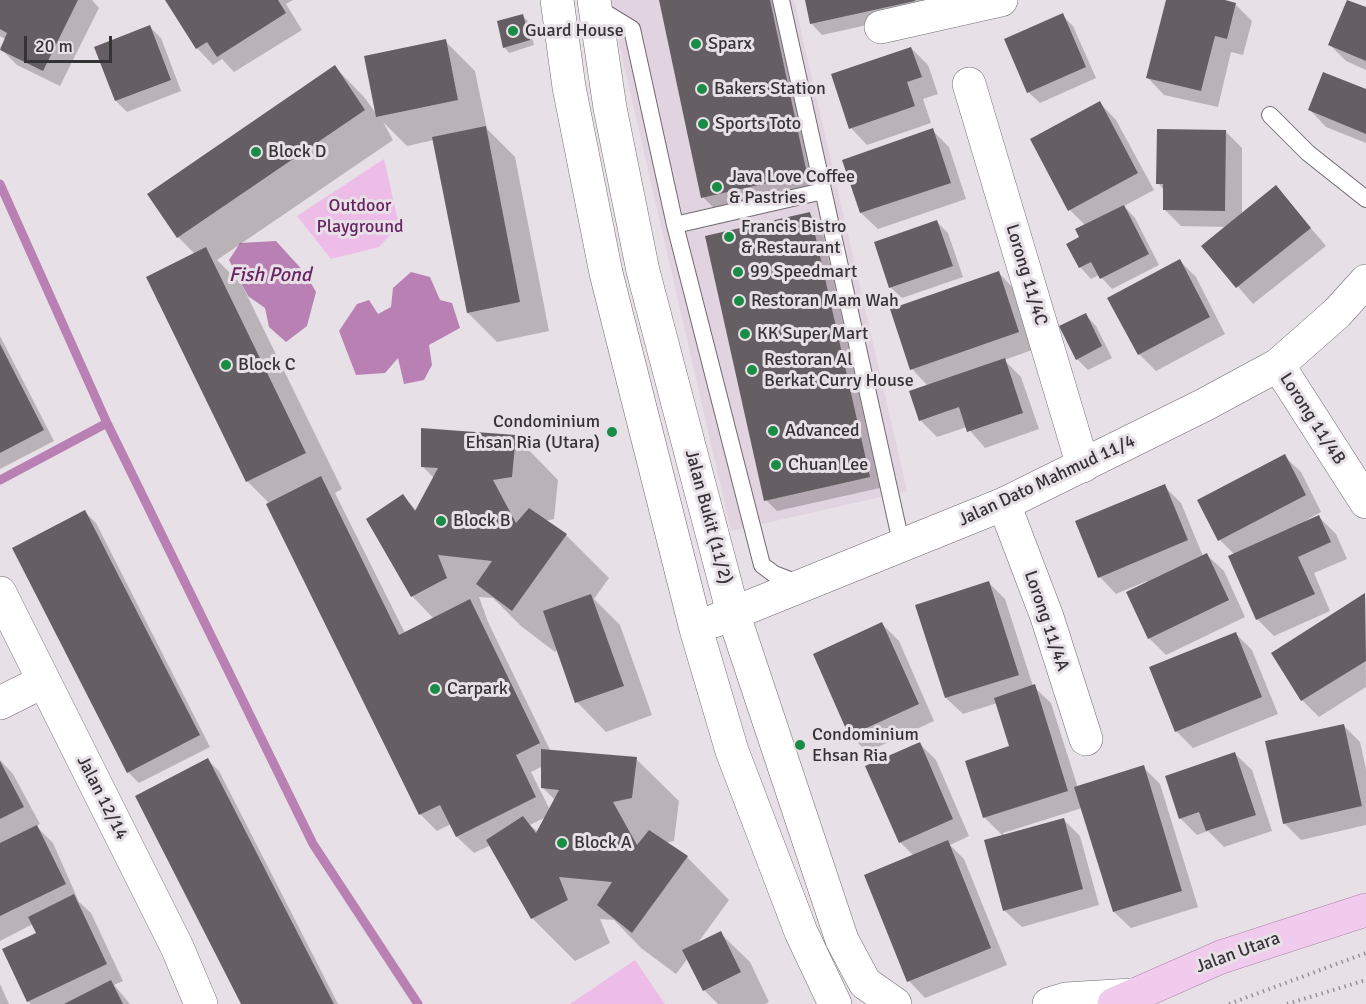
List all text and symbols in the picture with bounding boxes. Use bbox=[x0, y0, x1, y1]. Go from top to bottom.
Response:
place label: Guard House bbox=[525, 20, 624, 42]
scale bar bbox=[27, 24, 116, 62]
marker: Guard House bbox=[506, 24, 520, 38]
place label: Sparx bbox=[708, 33, 752, 55]
text: 20 m bbox=[35, 35, 73, 57]
marker: Sparx bbox=[689, 37, 703, 51]
place label: Bakers Station bbox=[714, 78, 826, 100]
marker: Bakers Station bbox=[695, 82, 709, 96]
place label: Sports Toto bbox=[715, 113, 801, 135]
marker: Sports Toto bbox=[696, 117, 710, 131]
place label: Block D bbox=[268, 141, 326, 163]
marker: Block D bbox=[249, 145, 263, 159]
place label: Java Love Coffee & Pastries bbox=[729, 166, 855, 208]
marker: Java Love Coffee & Pastries bbox=[710, 180, 724, 194]
park label: Outdoor Playground bbox=[316, 195, 404, 238]
place label: Francis Bistro & Restaurant bbox=[741, 216, 846, 258]
street label: Lorong 11/4C bbox=[1000, 222, 1052, 328]
marker: Francis Bistro & Restaurant bbox=[722, 230, 736, 244]
place label: 99 Speedmart bbox=[750, 261, 857, 283]
water label: Fish Pond bbox=[229, 264, 311, 288]
marker: 99 Speedmart bbox=[731, 265, 745, 279]
place label: Restoran Mam Wah bbox=[751, 290, 899, 312]
marker: Restoran Mam Wah bbox=[732, 294, 746, 308]
place label: KK Super Mart bbox=[757, 323, 868, 345]
marker: KK Super Mart bbox=[738, 327, 752, 341]
place label: Restoran Al Berkat Curry House bbox=[764, 349, 914, 392]
place label: Block C bbox=[238, 354, 296, 376]
marker: Block C bbox=[219, 358, 233, 372]
marker: Restoran Al Berkat Curry House bbox=[745, 363, 759, 377]
street label: Lorong 11/4B bbox=[1274, 369, 1350, 469]
place label: Condominium Ehsan Ria (Utara) bbox=[465, 411, 600, 454]
place label: Advanced bbox=[785, 420, 859, 442]
marker: Advanced bbox=[766, 424, 780, 438]
marker: Condominium Ehsan Ria (Utara) bbox=[605, 425, 619, 439]
street label: Jalan Dato Mahmud 11/4 bbox=[955, 430, 1139, 532]
street label: Jalan Bukit (11/2) bbox=[680, 447, 736, 587]
place label: Chuan Lee bbox=[788, 454, 868, 476]
marker: Chuan Lee bbox=[769, 458, 783, 472]
place label: Block B bbox=[453, 510, 511, 532]
marker: Block B bbox=[434, 514, 448, 528]
street label: Lorong 11/4A bbox=[1019, 568, 1073, 674]
place label: Carpark bbox=[447, 678, 508, 700]
marker: Carpark bbox=[428, 682, 442, 696]
place label: Condominium Ehsan Ria bbox=[812, 724, 919, 766]
marker: Condominium Ehsan Ria bbox=[793, 738, 807, 752]
street label: Jalan 12/14 bbox=[72, 752, 132, 844]
place label: Block A bbox=[574, 832, 632, 854]
marker: Block A bbox=[555, 836, 569, 850]
street label: Jalan Utara bbox=[1193, 928, 1283, 978]

